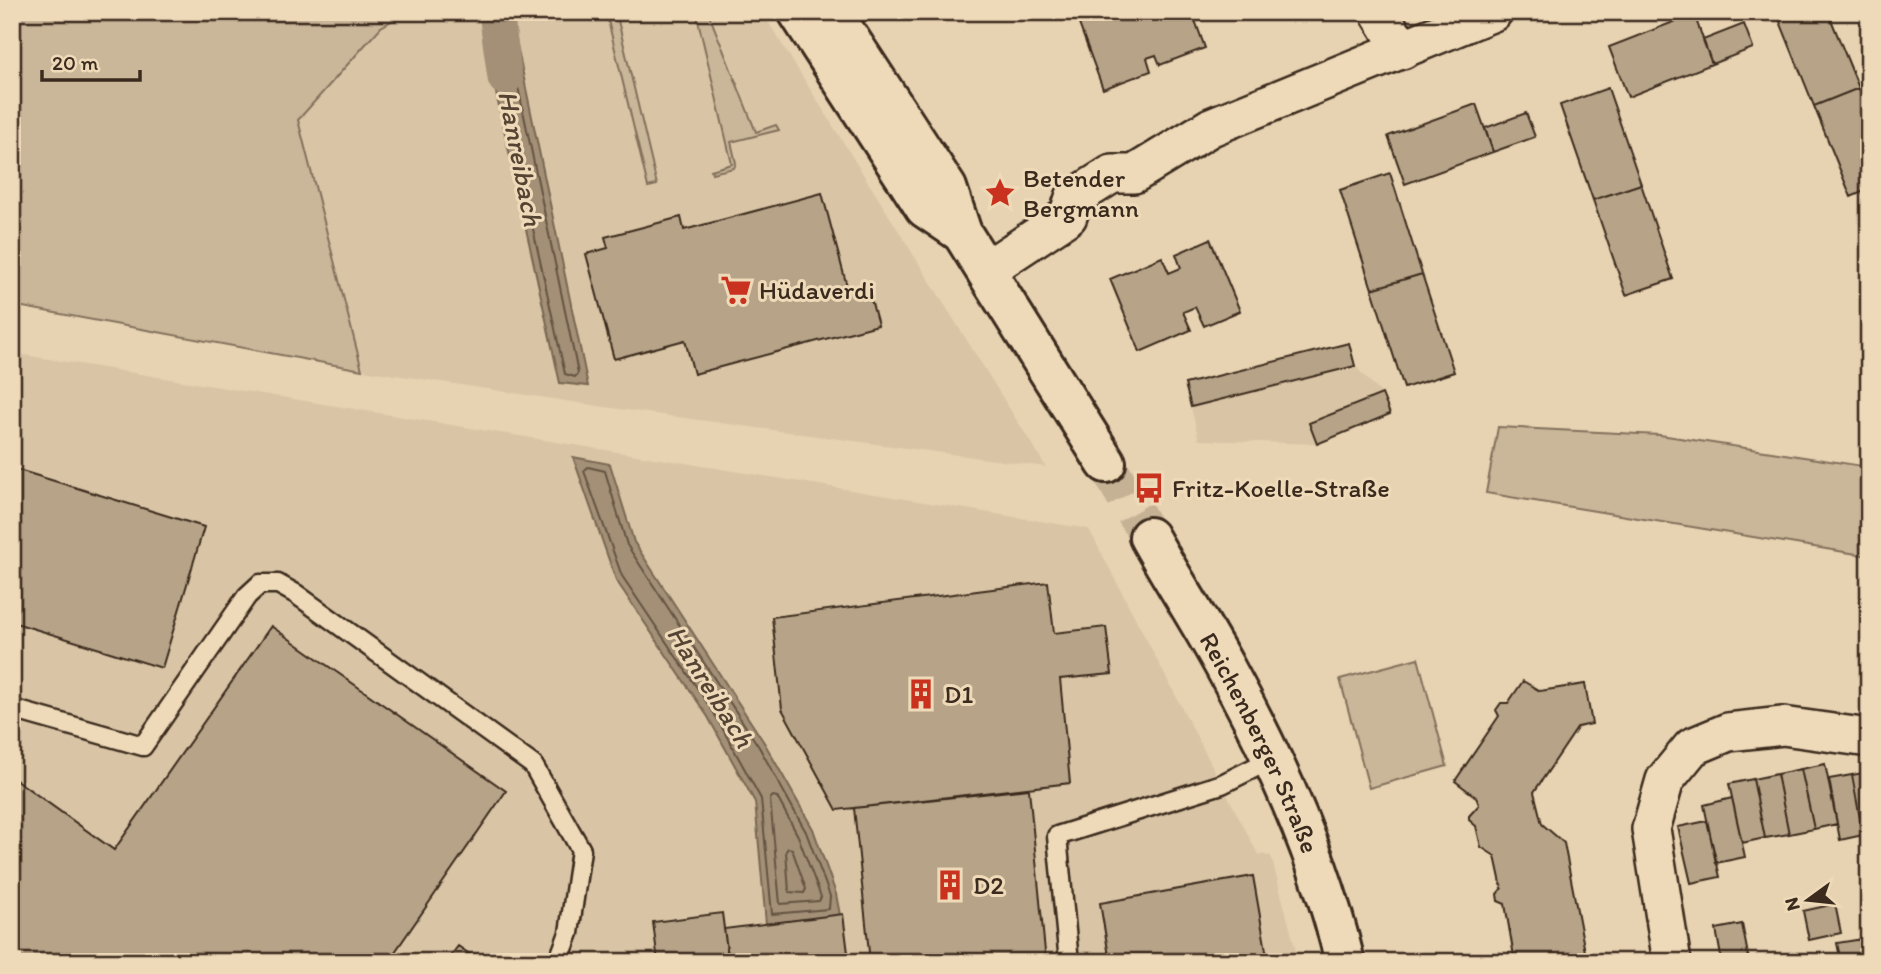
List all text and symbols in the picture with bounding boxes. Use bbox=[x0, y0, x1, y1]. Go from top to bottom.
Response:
scale bar bbox=[42, 38, 140, 82]
text: 20 m bbox=[52, 50, 99, 75]
water label: Hanreibach bbox=[491, 87, 551, 229]
place label: Betender Bergmann bbox=[1023, 162, 1139, 224]
place icon: Betender Bergmann bbox=[983, 176, 1017, 210]
supermarket icon: Hüdaverdi bbox=[719, 273, 753, 307]
place label: Hüdaverdi bbox=[759, 274, 875, 306]
bus stop icon: Fritz-Koelle-Straße bbox=[1132, 471, 1166, 505]
place label: Fritz-Koelle-Straße bbox=[1172, 472, 1390, 504]
water label: Hanreibach bbox=[660, 619, 762, 754]
street label: Reichenberger Straße bbox=[1193, 627, 1326, 858]
building icon: D1 bbox=[904, 677, 938, 711]
place label: D1 bbox=[944, 678, 973, 710]
north arrow bbox=[1772, 866, 1842, 936]
building icon: D2 bbox=[933, 868, 967, 902]
place label: D2 bbox=[973, 869, 1004, 901]
text: N bbox=[1779, 895, 1805, 913]

